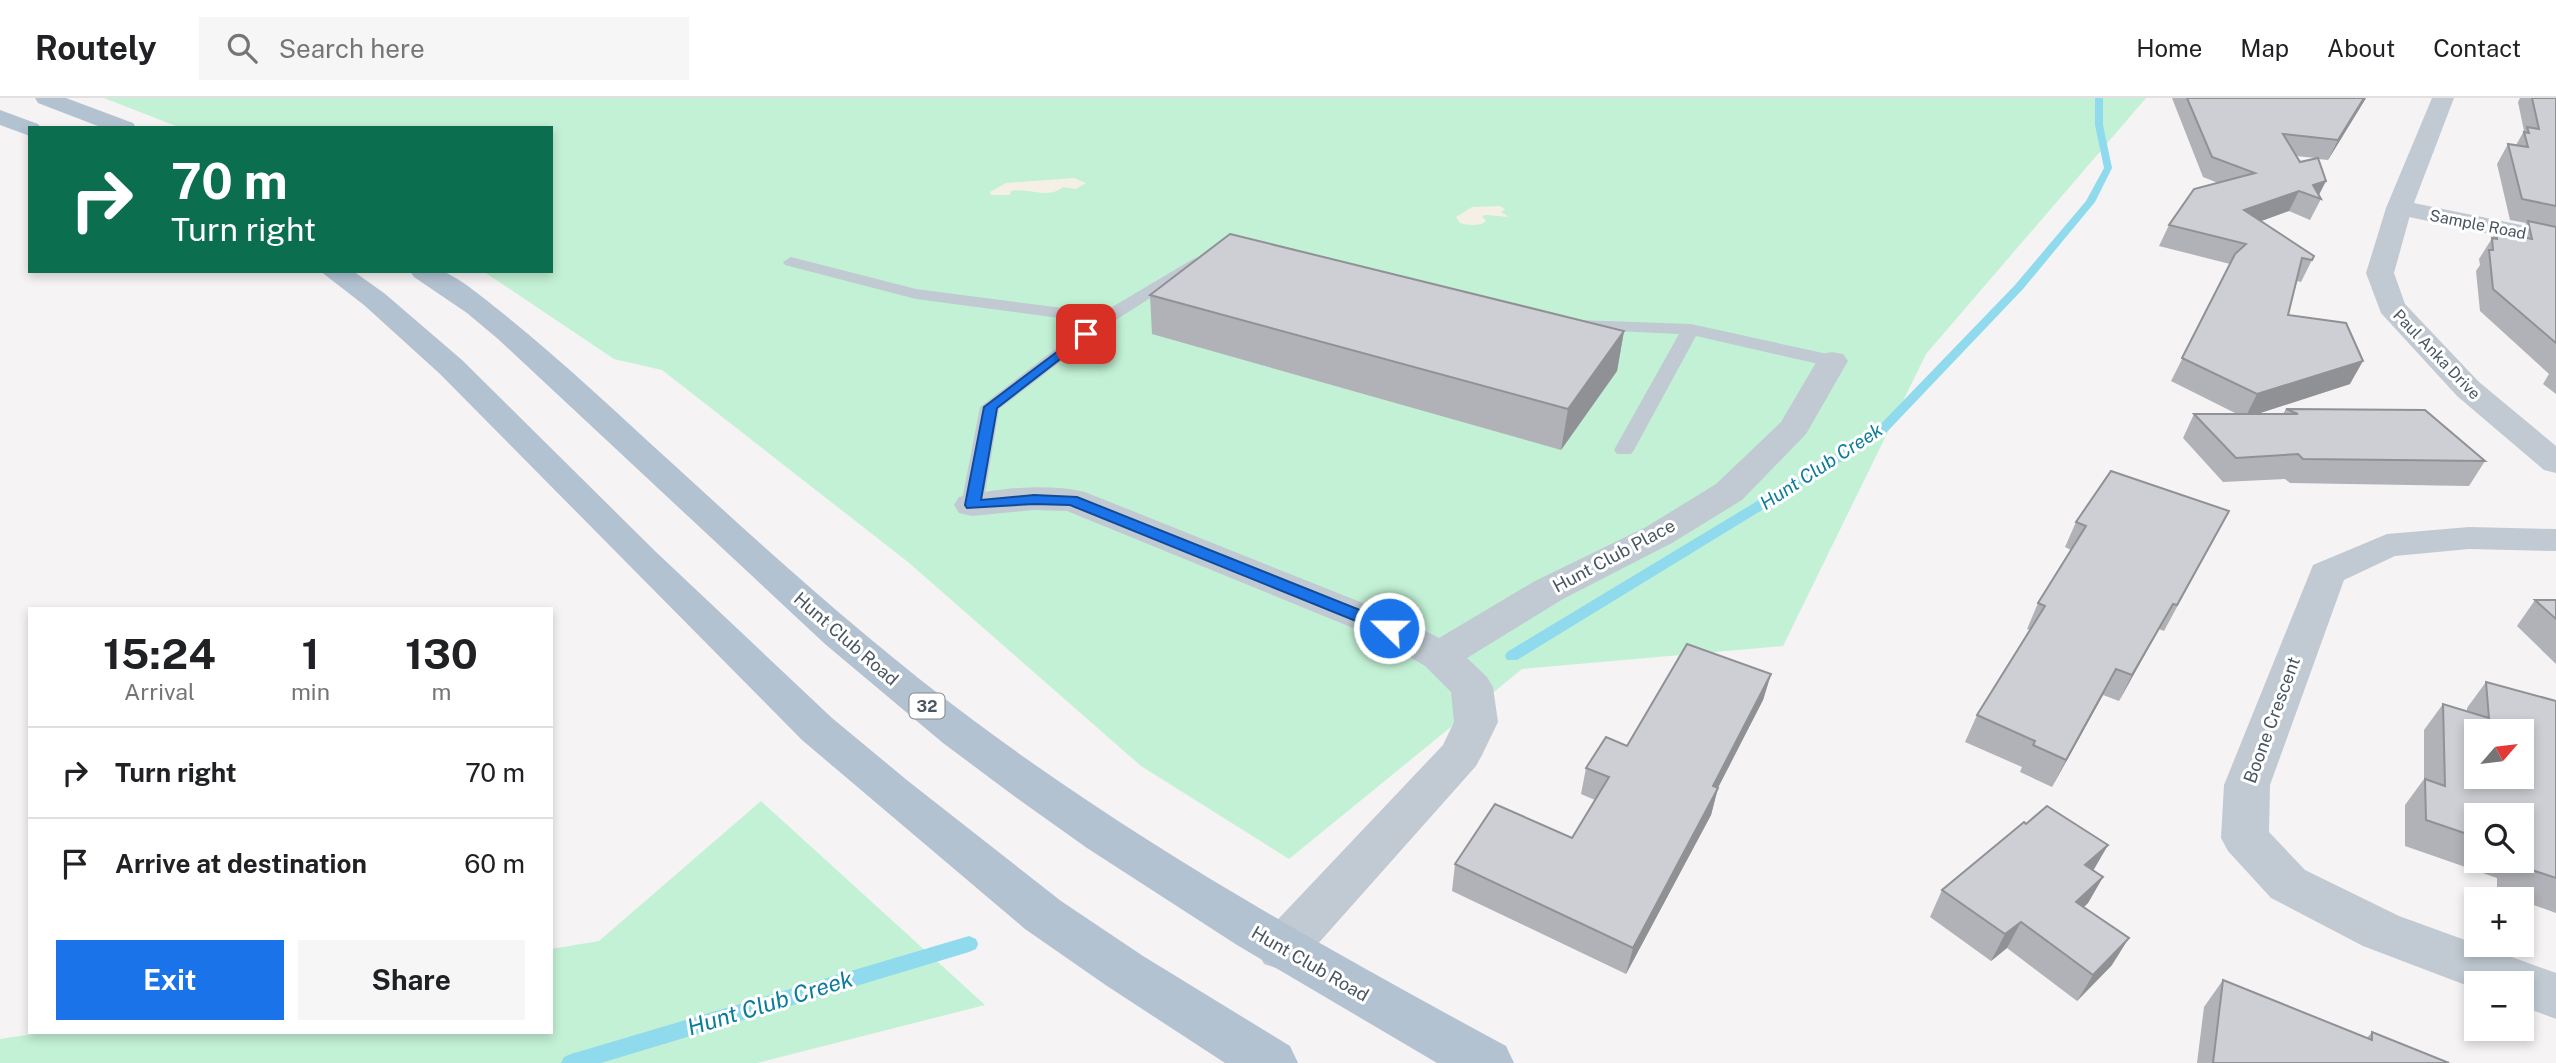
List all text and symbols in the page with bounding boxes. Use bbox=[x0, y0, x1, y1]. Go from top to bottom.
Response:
search box bbox=[199, 17, 689, 80]
text: Routely bbox=[35, 29, 157, 67]
icon: search bbox=[223, 29, 261, 67]
text: Search here bbox=[279, 33, 425, 64]
text: Home bbox=[2136, 34, 2202, 62]
text: Map bbox=[2240, 34, 2289, 62]
text: About bbox=[2327, 34, 2395, 62]
text: Contact bbox=[2433, 34, 2521, 62]
text: 70 m bbox=[171, 152, 288, 210]
icon: right bbox=[56, 154, 147, 245]
street label: Sample Road bbox=[2428, 206, 2528, 243]
text: Turn right bbox=[171, 211, 316, 248]
pin bbox=[1056, 304, 1116, 364]
street label: Paul Anka Drive bbox=[2389, 306, 2484, 403]
icon: arrive bbox=[1067, 315, 1105, 353]
water label: Hunt Club Creek bbox=[1756, 418, 1887, 514]
street label: Hunt Club Place bbox=[1549, 514, 1679, 597]
street label: Hunt Club Road bbox=[790, 588, 903, 690]
position arrow bbox=[1352, 591, 1426, 665]
text: 15:24 bbox=[103, 629, 216, 678]
text: 1 bbox=[301, 629, 319, 678]
text: 130 bbox=[405, 629, 478, 678]
street label: Boone Crescent bbox=[2239, 654, 2304, 786]
text: Arrival bbox=[124, 678, 195, 705]
text: min bbox=[291, 678, 330, 705]
text: m bbox=[431, 678, 451, 705]
road number: 32 bbox=[909, 694, 944, 719]
north arrow bbox=[2464, 719, 2534, 789]
map controls bbox=[2464, 719, 2534, 1041]
icon: right bbox=[56, 754, 94, 792]
text: Turn right bbox=[115, 757, 237, 788]
text: 70 m bbox=[465, 757, 525, 788]
button: search bbox=[2464, 803, 2534, 873]
icon: arrive bbox=[56, 845, 94, 883]
text: Arrive at destination bbox=[115, 848, 367, 879]
text: 60 m bbox=[464, 848, 525, 879]
button: + bbox=[2464, 887, 2534, 957]
street label: Hunt Club Road bbox=[1248, 922, 1372, 1006]
button: Exit bbox=[56, 940, 284, 1020]
button: Share bbox=[298, 940, 525, 1020]
water label: Hunt Club Creek bbox=[684, 964, 856, 1041]
button: − bbox=[2464, 971, 2534, 1041]

